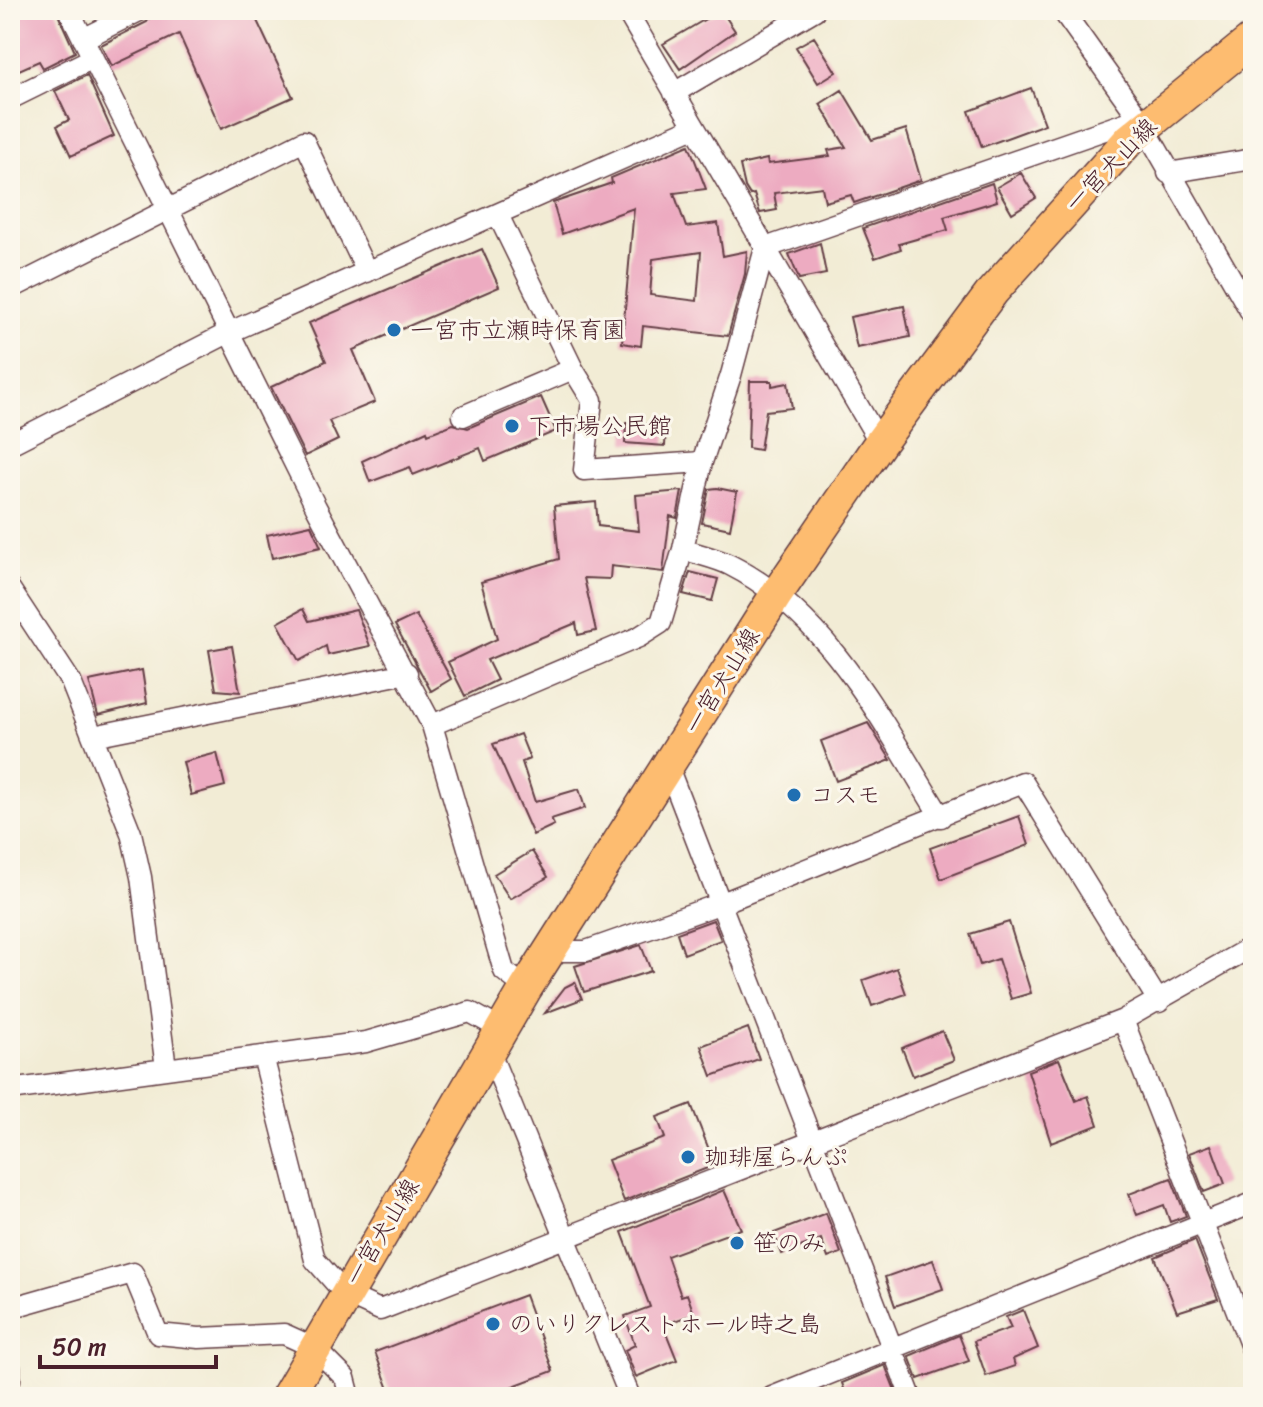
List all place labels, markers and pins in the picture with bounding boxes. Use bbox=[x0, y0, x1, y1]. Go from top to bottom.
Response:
place label: 一宮市立瀬時保育園 bbox=[410, 309, 626, 351]
marker: 一宮市立瀬時保育園 bbox=[385, 321, 403, 339]
place label: 下市場公民館 bbox=[528, 405, 672, 447]
marker: 下市場公民館 bbox=[503, 417, 521, 435]
place label: コスモ bbox=[810, 774, 881, 816]
marker: コスモ bbox=[785, 786, 803, 804]
place label: 珈琲屋らんぷ bbox=[704, 1136, 848, 1178]
marker: 珈琲屋らんぷ bbox=[679, 1148, 697, 1166]
place label: 笹のみ bbox=[753, 1222, 825, 1264]
marker: 笹のみ bbox=[728, 1234, 746, 1252]
place label: のいりクレストホール時之島 bbox=[509, 1303, 821, 1345]
marker: のいりクレストホール時之島 bbox=[484, 1315, 502, 1333]

